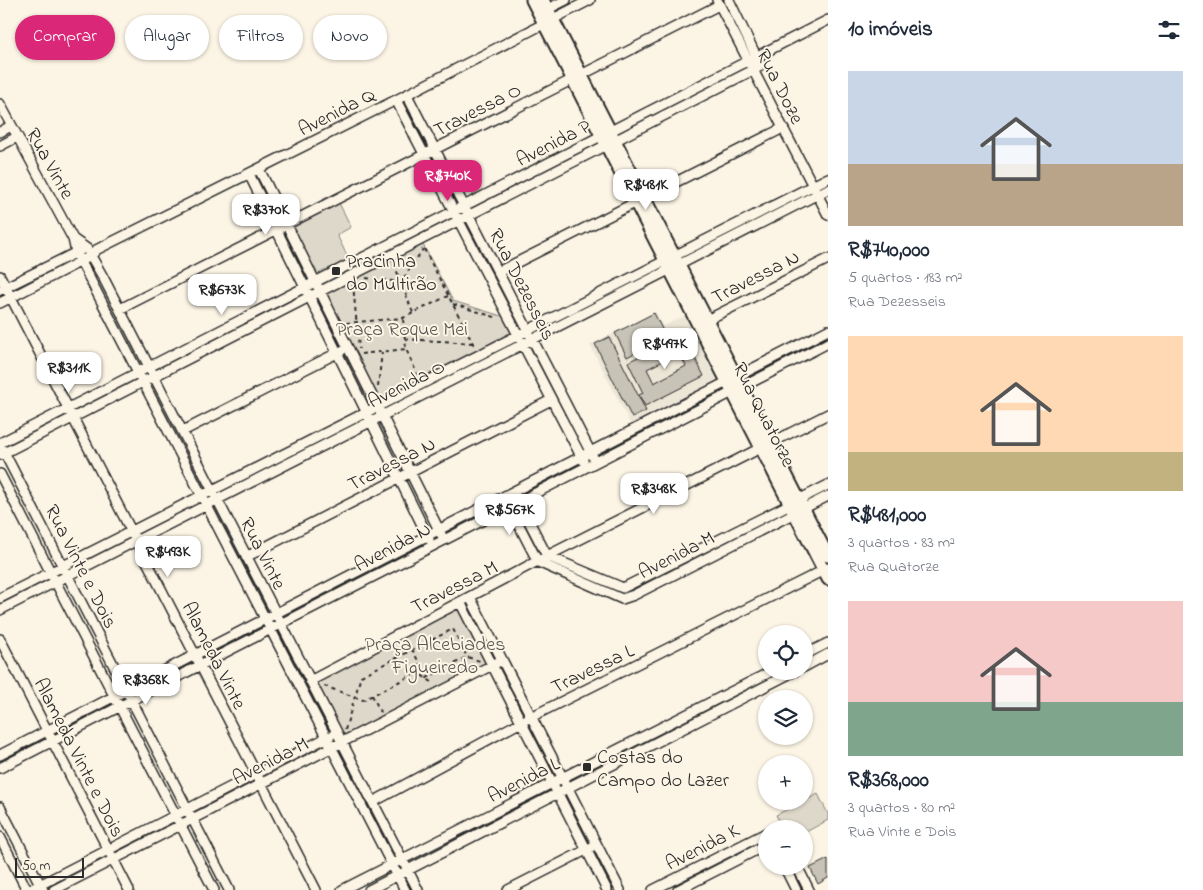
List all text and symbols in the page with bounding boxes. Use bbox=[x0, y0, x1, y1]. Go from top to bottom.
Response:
chip: Comprar bbox=[15, 15, 115, 60]
chip: Alugar bbox=[125, 15, 209, 60]
chip: Filtros bbox=[219, 15, 303, 60]
chip: Novo bbox=[313, 15, 387, 60]
text: 10 imóveis bbox=[848, 15, 933, 45]
icon: filters bbox=[1155, 16, 1183, 44]
street label: Rua Doze bbox=[748, 45, 810, 130]
street label: Travessa O bbox=[429, 77, 527, 146]
street label: Avenida Q bbox=[294, 81, 382, 145]
icon: home bbox=[971, 104, 1061, 194]
street label: Avenida P bbox=[512, 113, 597, 175]
street label: Rua Vinte bbox=[17, 123, 80, 205]
pin: R$740K bbox=[407, 160, 489, 202]
text: R$740K bbox=[425, 164, 471, 188]
pin: R$481K bbox=[605, 168, 687, 211]
text: R$481K bbox=[624, 173, 668, 197]
pin: R$370K bbox=[225, 194, 307, 236]
text: R$370K bbox=[243, 198, 289, 222]
street label: Rua Dezesseis bbox=[480, 224, 561, 346]
text: R$740,000 bbox=[848, 236, 930, 266]
street label: Travessa N bbox=[707, 244, 805, 313]
place label: Pracinha do Multirão bbox=[346, 248, 437, 300]
marker: Pracinha do Multirão bbox=[330, 265, 342, 277]
text: 5 quartos · 183 m² bbox=[848, 266, 963, 290]
pin: R$673K bbox=[181, 274, 263, 316]
text: R$673K bbox=[199, 278, 245, 302]
text: Rua Dezesseis bbox=[848, 290, 946, 314]
park label: Praça Roque Mei bbox=[336, 316, 468, 345]
pin: R$497K bbox=[624, 328, 706, 370]
text: R$497K bbox=[643, 332, 687, 356]
pin: R$311K bbox=[28, 352, 110, 394]
street label: Avenida O bbox=[363, 353, 451, 417]
text: R$311K bbox=[47, 356, 91, 380]
street label: Rua Quatorze bbox=[724, 358, 802, 473]
icon: home bbox=[971, 369, 1061, 459]
street label: Travessa N bbox=[343, 431, 441, 500]
pin: R$348K bbox=[613, 472, 695, 515]
text: R$348K bbox=[631, 477, 677, 501]
pin: R$567K bbox=[469, 494, 551, 536]
text: R$567K bbox=[485, 498, 535, 522]
street label: Rua Vinte e Dois bbox=[36, 500, 123, 634]
text: R$481,000 bbox=[848, 501, 926, 531]
street label: Rua Vinte bbox=[231, 513, 292, 595]
street label: Avenida N bbox=[349, 516, 437, 581]
street label: Avenida M bbox=[634, 525, 720, 588]
text: 3 quartos · 83 m² bbox=[848, 531, 955, 555]
pin: R$493K bbox=[127, 536, 209, 578]
text: R$493K bbox=[146, 540, 190, 564]
street label: Travessa M bbox=[407, 554, 504, 622]
text: Rua Quatorze bbox=[848, 555, 939, 579]
street label: Alameda Vinte bbox=[173, 597, 252, 715]
map controls bbox=[758, 625, 813, 875]
button: locate bbox=[758, 625, 813, 680]
park label: Praça Alcebiades Figueiredo bbox=[365, 631, 505, 684]
icon: home bbox=[971, 634, 1061, 724]
street label: Travessa L bbox=[547, 637, 640, 703]
pin: R$368K bbox=[105, 664, 187, 706]
text: R$368K bbox=[123, 668, 169, 692]
street label: Alameda Vinte e Dois bbox=[25, 673, 131, 843]
button: layers bbox=[758, 690, 813, 745]
street label: Avenida M bbox=[228, 731, 314, 794]
place label: Costas do Campo do Lazer bbox=[597, 744, 730, 796]
street label: Avenida L bbox=[483, 750, 566, 812]
button: + bbox=[758, 755, 813, 810]
marker: Costas do Campo do Lazer bbox=[581, 761, 593, 773]
text: R$368,000 bbox=[848, 766, 929, 796]
text: 3 quartos · 80 m² bbox=[848, 796, 955, 820]
street label: Avenida K bbox=[661, 817, 746, 879]
button: − bbox=[758, 820, 813, 875]
text: Rua Vinte e Dois bbox=[848, 820, 956, 844]
scale bar bbox=[15, 855, 84, 878]
text: 50 m bbox=[22, 856, 50, 877]

